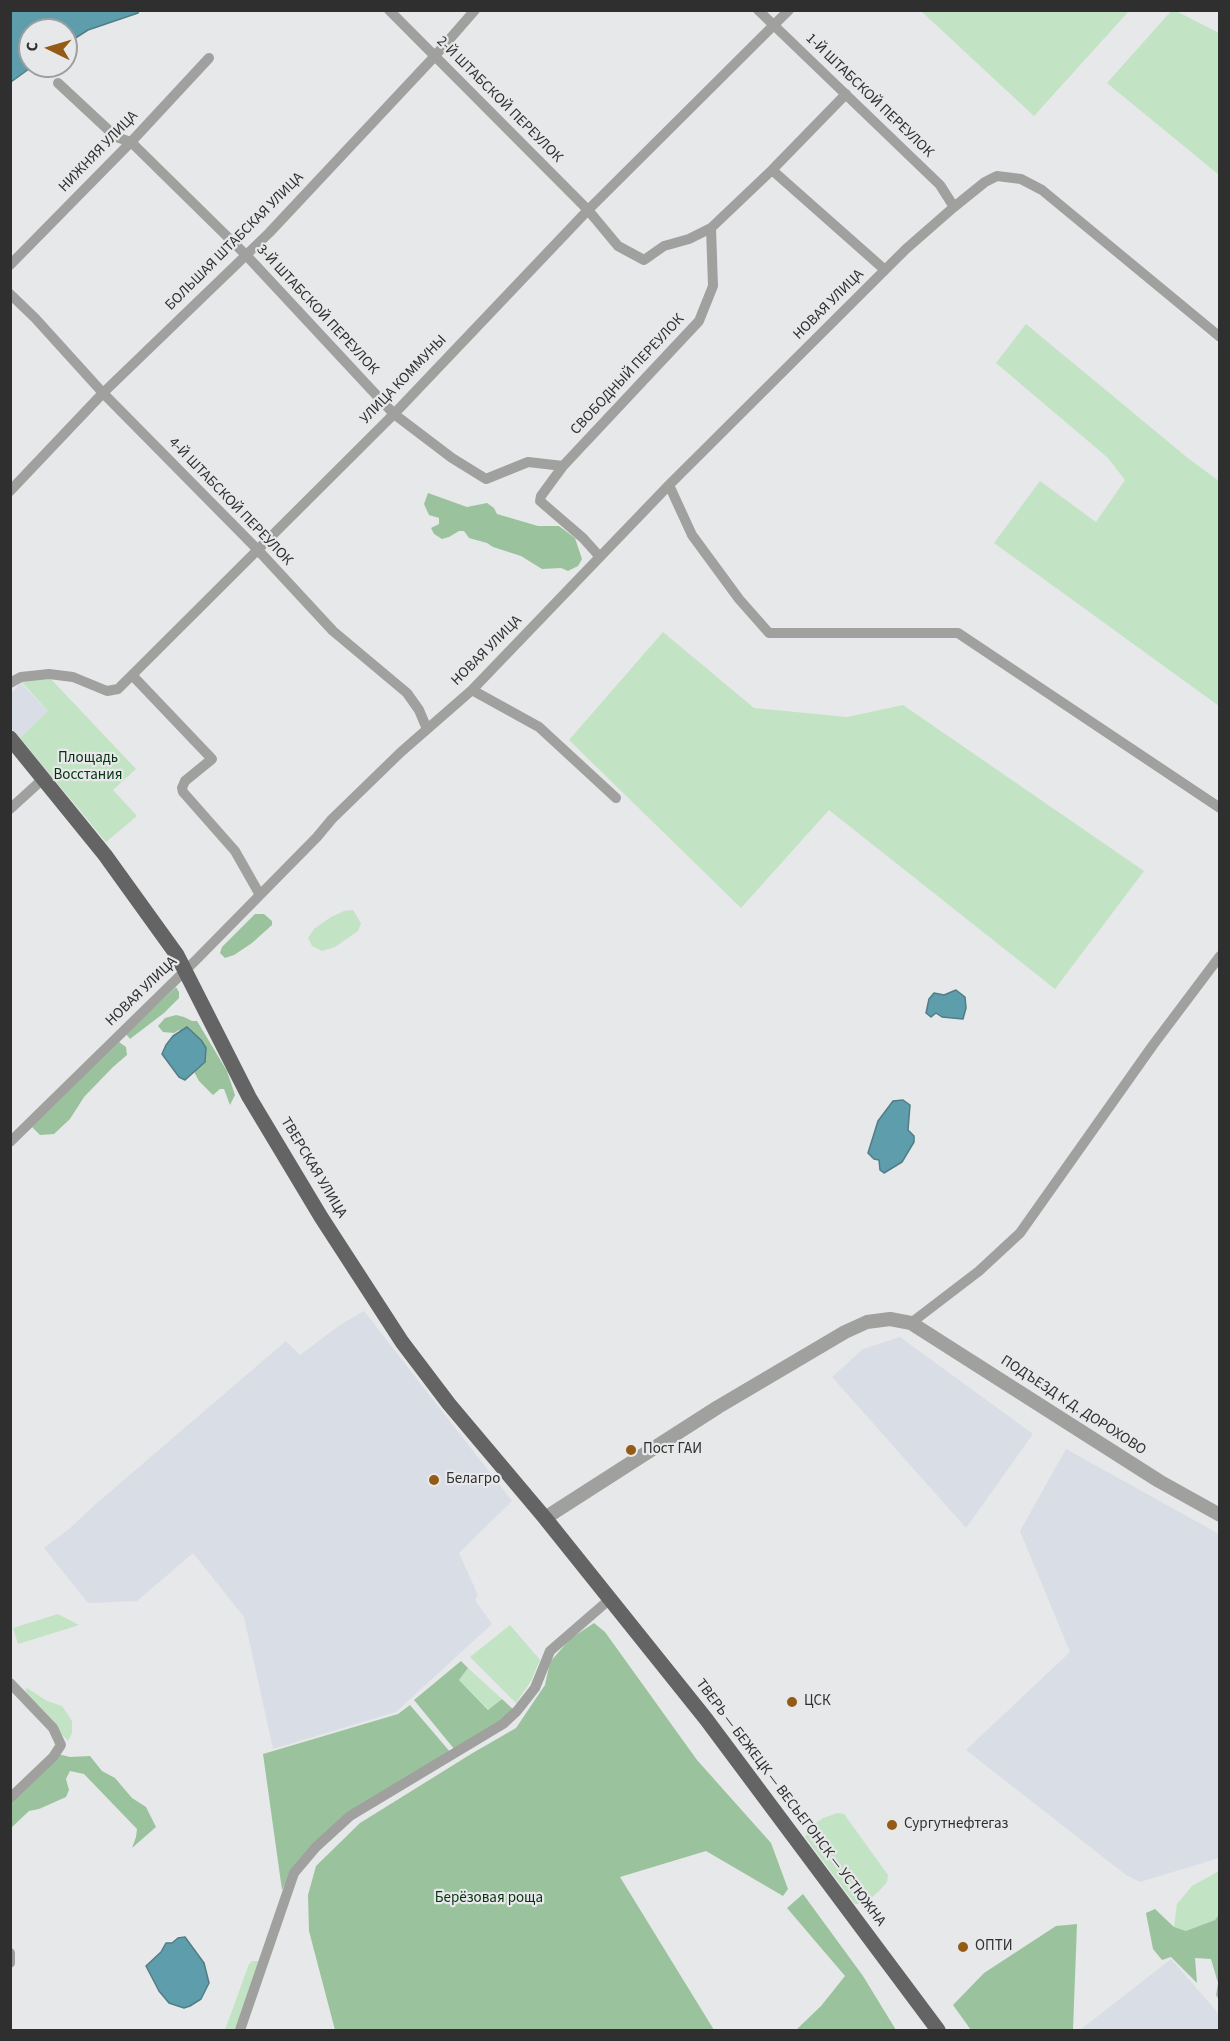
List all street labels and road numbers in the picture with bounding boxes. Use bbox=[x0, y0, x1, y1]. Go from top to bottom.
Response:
street label: 1-Й ШТАБСКОЙ ПЕРЕУЛОК bbox=[801, 30, 937, 162]
street label: 2-Й ШТАБСКОЙ ПЕРЕУЛОК bbox=[432, 33, 566, 167]
street label: НИЖНЯЯ УЛИЦА bbox=[56, 108, 142, 196]
street label: БОЛЬШАЯ ШТАБСКАЯ УЛИЦА bbox=[162, 169, 308, 315]
street label: 3-Й ШТАБСКОЙ ПЕРЕУЛОК bbox=[252, 241, 382, 379]
street label: НОВАЯ УЛИЦА bbox=[790, 266, 868, 344]
street label: СВОБОДНЫЙ ПЕРЕУЛОК bbox=[567, 311, 689, 439]
street label: УЛИЦА КОММУНЫ bbox=[357, 332, 451, 428]
street label: 4-Й ШТАБСКОЙ ПЕРЕУЛОК bbox=[164, 434, 296, 570]
street label: НОВАЯ УЛИЦА bbox=[448, 612, 526, 690]
street label: НОВАЯ УЛИЦА bbox=[103, 953, 181, 1031]
street label: ТВЕРСКАЯ УЛИЦА bbox=[276, 1114, 350, 1222]
street label: ПОДЪЕЗД К Д. ДОРОХОВО bbox=[997, 1352, 1149, 1460]
street label: ТВЕРЬ — БЕЖЕЦК — ВЕСЬЕГОНСК — УСТЮЖНА bbox=[691, 1676, 889, 1930]

